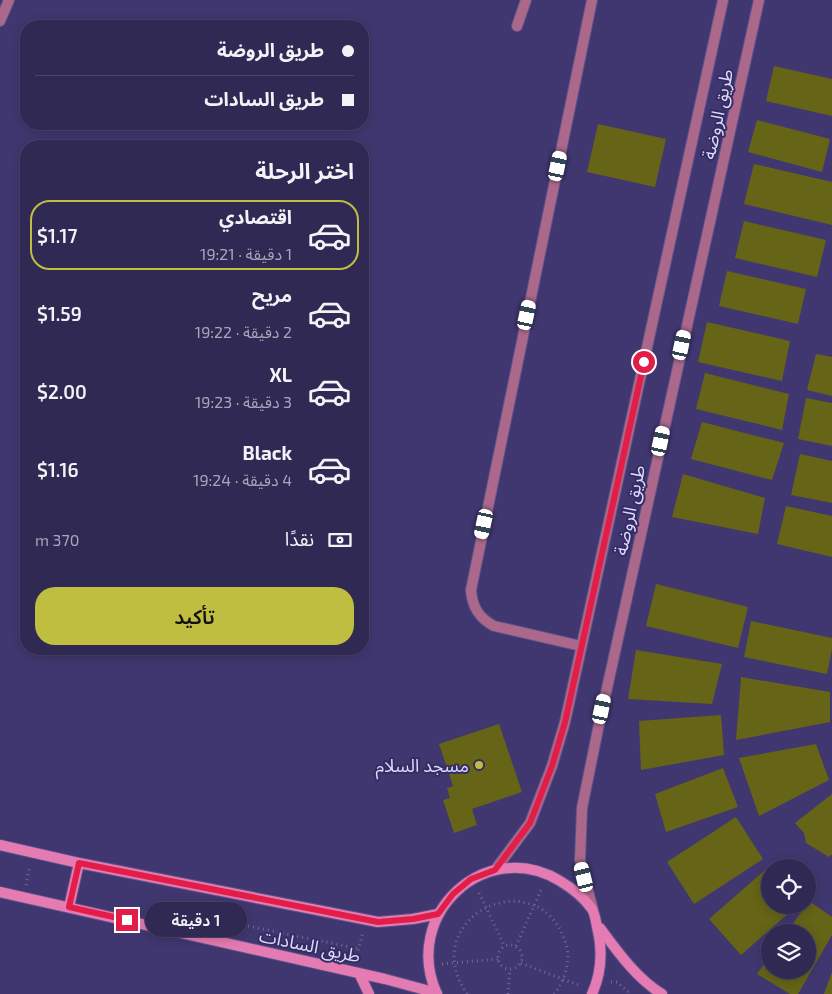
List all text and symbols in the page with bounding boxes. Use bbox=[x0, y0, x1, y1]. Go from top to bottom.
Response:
text: طريق الروضة bbox=[217, 38, 324, 61]
street label: طريق الروضة bbox=[697, 67, 738, 161]
text: طريق السادات bbox=[204, 87, 324, 110]
car bbox=[547, 150, 568, 182]
text: اختر الرحلة bbox=[255, 157, 354, 183]
text: اقتصادي bbox=[219, 205, 292, 228]
icon: car bbox=[307, 213, 352, 258]
text: $1.17 bbox=[37, 224, 77, 247]
text: 1 دقيقة · 19:21 bbox=[200, 244, 292, 263]
text: مريح bbox=[252, 283, 292, 306]
icon: car bbox=[307, 291, 352, 336]
car bbox=[516, 299, 537, 331]
text: $1.59 bbox=[37, 302, 82, 325]
text: 2 دقيقة · 19:22 bbox=[195, 322, 292, 341]
car bbox=[671, 329, 692, 361]
route start bbox=[633, 351, 655, 373]
text: XL bbox=[270, 363, 292, 386]
icon: car bbox=[307, 369, 352, 414]
text: $2.00 bbox=[37, 380, 87, 403]
text: 3 دقيقة · 19:23 bbox=[195, 392, 292, 411]
car bbox=[650, 425, 671, 457]
text: Black bbox=[242, 441, 292, 464]
icon: car bbox=[307, 447, 352, 492]
text: $1.16 bbox=[37, 458, 79, 481]
street label: طريق الروضة bbox=[609, 463, 650, 557]
text: 4 دقيقة · 19:24 bbox=[193, 470, 292, 489]
car bbox=[473, 508, 494, 540]
icon: cash bbox=[326, 526, 354, 554]
text: نقدًا bbox=[285, 527, 314, 550]
text: 370 m bbox=[35, 530, 79, 549]
button: تأكيد bbox=[35, 587, 354, 645]
car bbox=[591, 693, 612, 725]
place label: مسجد السلام bbox=[375, 754, 469, 780]
marker: مسجد السلام bbox=[473, 759, 485, 771]
map controls bbox=[761, 859, 816, 979]
button: locate bbox=[761, 859, 816, 914]
car bbox=[573, 861, 594, 893]
callout: 1 دقيقة bbox=[144, 902, 247, 938]
route end bbox=[116, 909, 138, 931]
text: 1 دقيقة bbox=[171, 910, 221, 929]
street label: طريق السادات bbox=[257, 924, 363, 967]
button: layers bbox=[761, 924, 816, 979]

